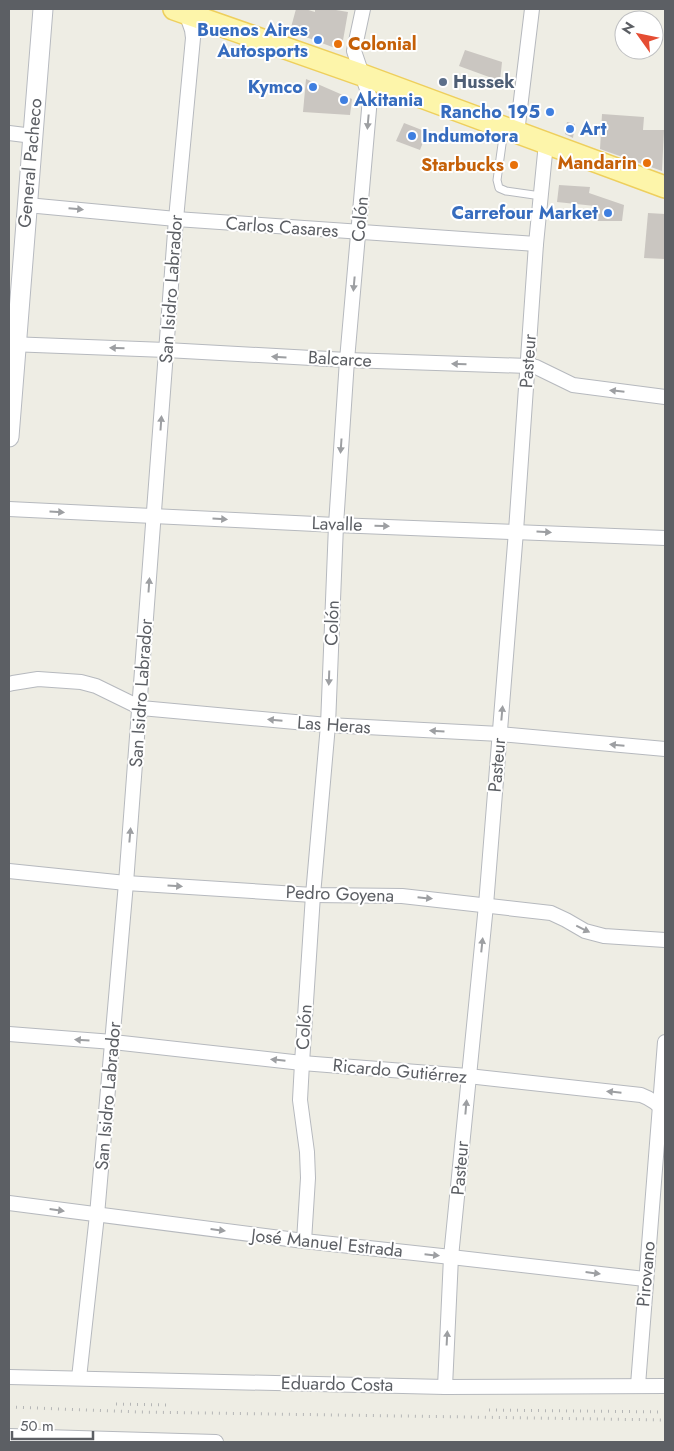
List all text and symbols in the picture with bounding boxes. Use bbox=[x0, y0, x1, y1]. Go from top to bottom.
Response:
north arrow bbox=[614, 10, 664, 60]
place label: Buenos Aires Autosports bbox=[197, 17, 308, 64]
text: N bbox=[617, 18, 640, 38]
place label: Colonial bbox=[348, 31, 417, 57]
marker: Buenos Aires Autosports bbox=[312, 34, 324, 46]
marker: Colonial bbox=[332, 38, 344, 50]
place label: Hussek bbox=[453, 69, 515, 95]
place label: Kymco bbox=[248, 74, 303, 100]
marker: Hussek bbox=[437, 76, 449, 88]
marker: Kymco bbox=[307, 81, 319, 93]
place label: Akitania bbox=[353, 87, 423, 113]
marker: Akitania bbox=[338, 94, 350, 106]
street label: General Pacheco bbox=[11, 97, 49, 229]
place label: Rancho 195 bbox=[440, 99, 540, 125]
marker: Rancho 195 bbox=[544, 106, 556, 118]
one-way arrow bbox=[364, 114, 372, 130]
place label: Art bbox=[579, 116, 607, 142]
place label: Indumotora bbox=[422, 123, 518, 149]
marker: Art bbox=[564, 123, 576, 135]
marker: Indumotora bbox=[406, 130, 418, 142]
place label: Mandarin bbox=[557, 150, 637, 176]
place label: Starbucks bbox=[421, 152, 504, 178]
marker: Mandarin bbox=[641, 157, 653, 169]
marker: Starbucks bbox=[508, 159, 520, 171]
street label: Colón bbox=[345, 195, 375, 243]
place label: Carrefour Market bbox=[452, 200, 598, 226]
one-way arrow bbox=[68, 205, 84, 213]
marker: Carrefour Market bbox=[602, 207, 614, 219]
street label: Carlos Casares bbox=[225, 210, 339, 244]
street label: San Isidro Labrador bbox=[153, 213, 189, 364]
one-way arrow bbox=[350, 276, 358, 292]
street label: Pasteur bbox=[513, 332, 543, 389]
one-way arrow bbox=[109, 344, 125, 352]
street label: Balcarce bbox=[307, 344, 373, 374]
one-way arrow bbox=[271, 352, 287, 360]
one-way arrow bbox=[451, 360, 467, 368]
one-way arrow bbox=[608, 387, 624, 395]
one-way arrow bbox=[157, 415, 165, 431]
one-way arrow bbox=[337, 438, 345, 454]
one-way arrow bbox=[50, 508, 66, 516]
street label: Lavalle bbox=[311, 510, 363, 538]
one-way arrow bbox=[212, 516, 228, 524]
one-way arrow bbox=[374, 523, 390, 531]
one-way arrow bbox=[537, 529, 553, 537]
one-way arrow bbox=[146, 577, 154, 593]
street label: Colón bbox=[318, 600, 346, 646]
street label: San Isidro Labrador bbox=[123, 617, 159, 768]
one-way arrow bbox=[325, 670, 333, 686]
one-way arrow bbox=[498, 705, 506, 721]
street label: Las Heras bbox=[296, 709, 372, 741]
one-way arrow bbox=[267, 716, 283, 724]
one-way arrow bbox=[429, 727, 445, 735]
street label: Pasteur bbox=[482, 736, 512, 793]
one-way arrow bbox=[608, 741, 624, 749]
one-way arrow bbox=[127, 826, 135, 842]
street label: Pedro Goyena bbox=[285, 879, 395, 909]
one-way arrow bbox=[167, 883, 183, 891]
one-way arrow bbox=[417, 895, 433, 903]
one-way arrow bbox=[575, 925, 590, 933]
one-way arrow bbox=[478, 937, 486, 953]
street label: Colón bbox=[289, 1003, 319, 1051]
street label: San Isidro Labrador bbox=[89, 1020, 128, 1171]
one-way arrow bbox=[74, 1036, 90, 1044]
street label: Ricardo Gutiérrez bbox=[332, 1052, 469, 1090]
one-way arrow bbox=[270, 1056, 286, 1064]
one-way arrow bbox=[606, 1088, 622, 1096]
one-way arrow bbox=[462, 1098, 470, 1114]
street label: Pasteur bbox=[445, 1139, 475, 1196]
one-way arrow bbox=[49, 1206, 65, 1214]
street label: José Manuel Estrada bbox=[248, 1222, 404, 1264]
one-way arrow bbox=[210, 1227, 226, 1235]
street label: Pirovano bbox=[630, 1240, 662, 1308]
one-way arrow bbox=[424, 1251, 440, 1259]
one-way arrow bbox=[586, 1269, 602, 1277]
one-way arrow bbox=[443, 1330, 451, 1346]
street label: Eduardo Costa bbox=[281, 1370, 393, 1398]
scale bar bbox=[12, 1408, 94, 1440]
text: 50 m bbox=[20, 1415, 54, 1437]

